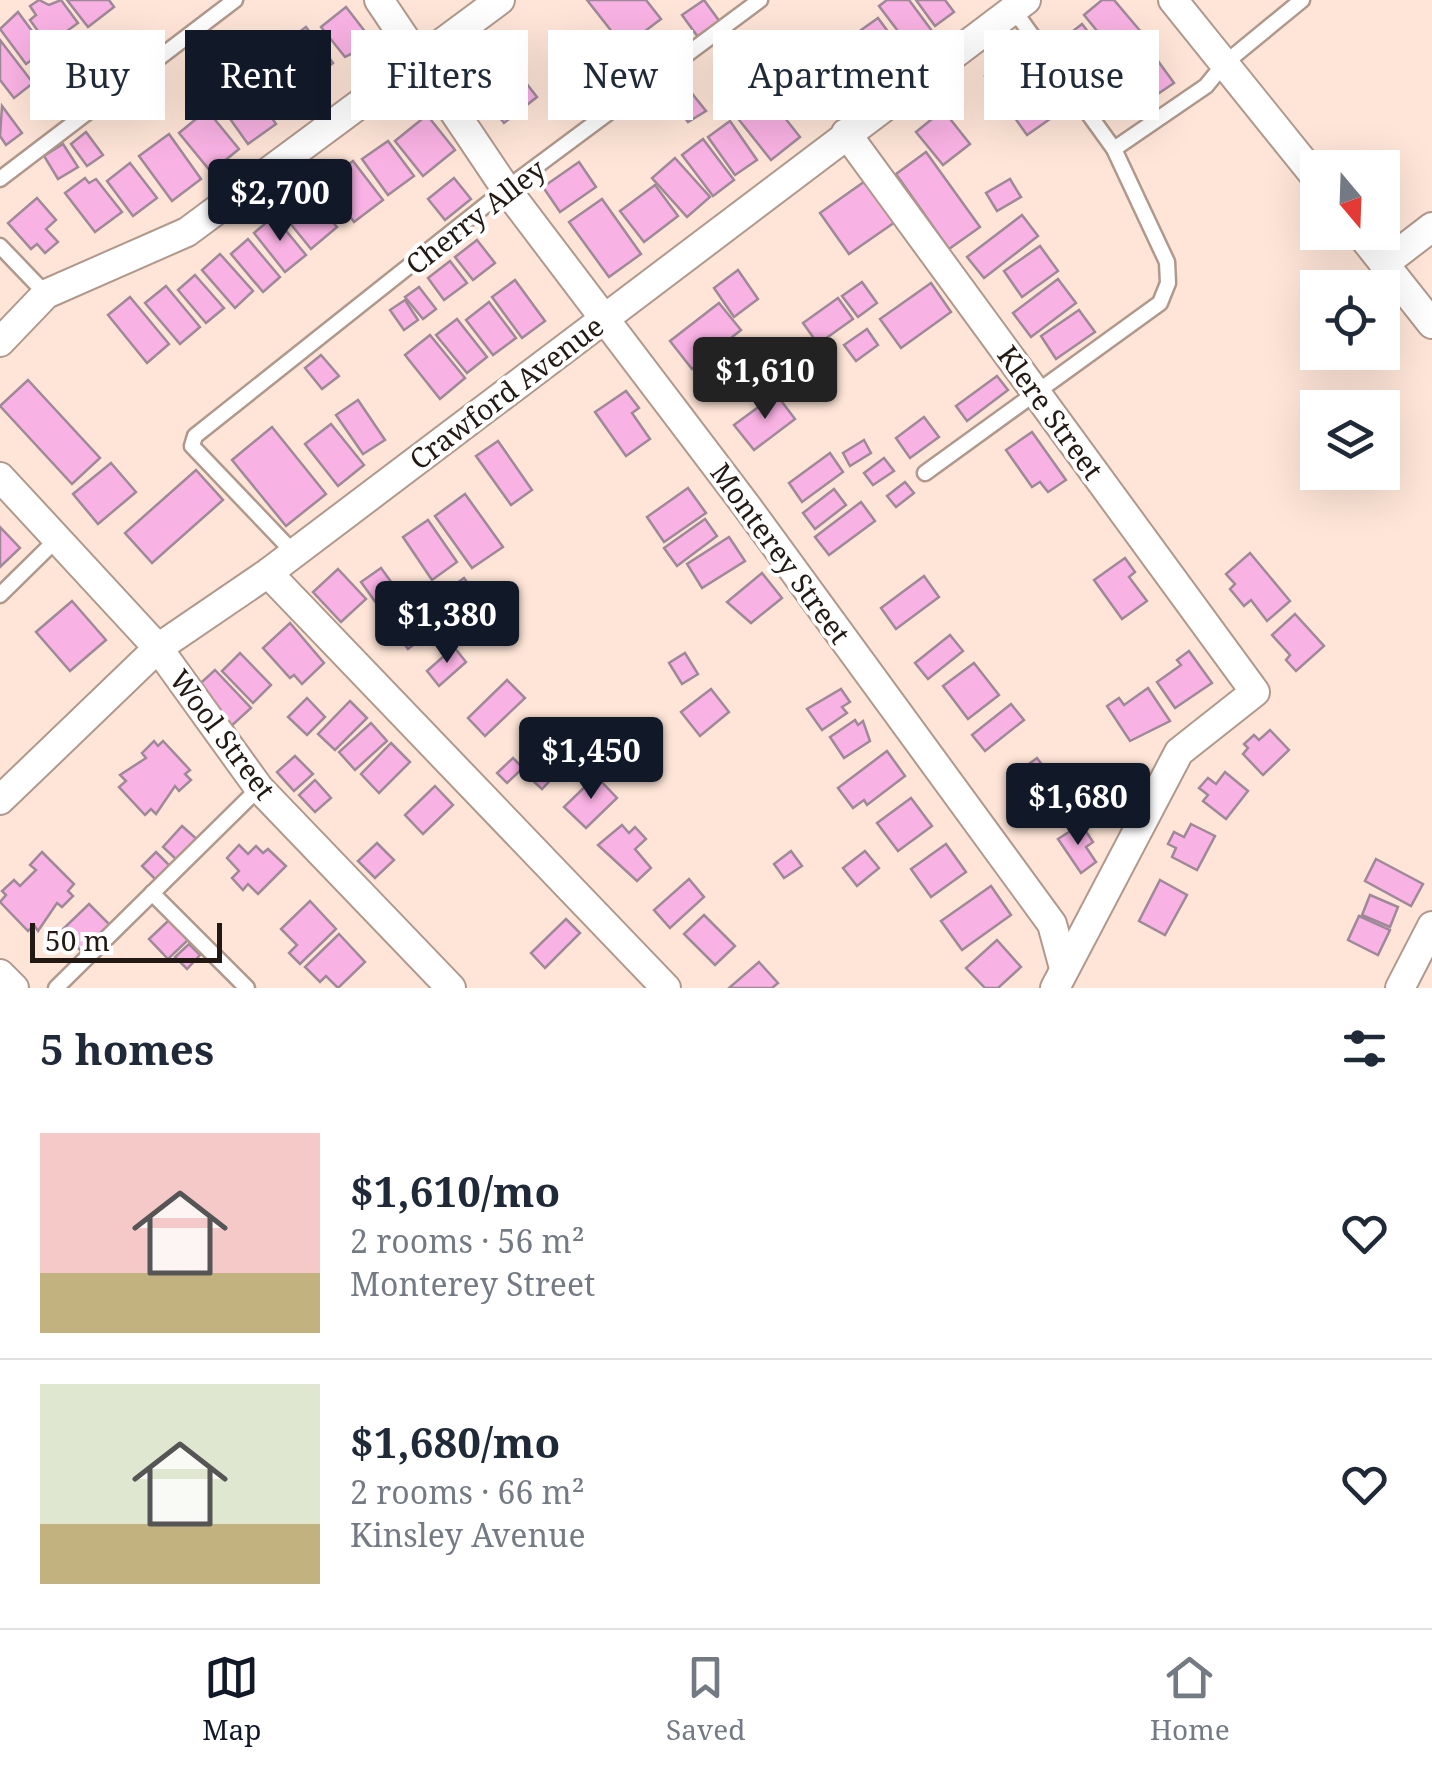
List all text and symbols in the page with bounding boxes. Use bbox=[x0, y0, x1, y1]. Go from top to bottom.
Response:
chip: Buy bbox=[30, 30, 165, 120]
chip: Rent bbox=[185, 30, 331, 120]
chip: Filters bbox=[351, 30, 528, 120]
chip: New bbox=[548, 30, 693, 120]
chip: Apartment bbox=[713, 30, 964, 120]
chip: House bbox=[984, 30, 1159, 120]
street label: Cherry Alley bbox=[397, 149, 553, 282]
north arrow bbox=[1300, 150, 1400, 250]
map controls bbox=[1300, 150, 1400, 490]
pin: $2,700 bbox=[199, 159, 361, 244]
text: $2,700 bbox=[230, 170, 330, 213]
button: locate bbox=[1300, 270, 1400, 370]
street label: Crawford Avenue bbox=[401, 306, 611, 478]
pin: $1,610 bbox=[684, 337, 846, 422]
street label: Klere Street bbox=[990, 337, 1113, 487]
text: $1,610 bbox=[715, 348, 815, 391]
button: layers bbox=[1300, 390, 1400, 490]
street label: Monterey Street bbox=[703, 455, 860, 651]
pin: $1,380 bbox=[366, 581, 528, 666]
text: $1,380 bbox=[397, 592, 497, 635]
street label: Wool Street bbox=[161, 661, 285, 807]
pin: $1,450 bbox=[510, 717, 672, 802]
text: $1,450 bbox=[541, 728, 641, 771]
pin: $1,680 bbox=[997, 763, 1159, 848]
text: $1,680 bbox=[1028, 774, 1128, 817]
scale bar bbox=[30, 918, 222, 963]
text: 50 m bbox=[45, 921, 110, 959]
text: 5 homes bbox=[40, 1020, 214, 1077]
icon: filters bbox=[1337, 1021, 1392, 1076]
text: $1,610/mo bbox=[350, 1162, 560, 1219]
icon: home bbox=[120, 1173, 240, 1293]
icon: heart bbox=[1337, 1206, 1392, 1261]
text: 2 rooms · 56 m² bbox=[350, 1219, 585, 1262]
text: Monterey Street bbox=[350, 1262, 595, 1305]
text: $1,680/mo bbox=[350, 1413, 560, 1470]
icon: home bbox=[120, 1424, 240, 1544]
icon: heart bbox=[1337, 1457, 1392, 1512]
text: 2 rooms · 66 m² bbox=[350, 1470, 585, 1513]
text: Kinsley Avenue bbox=[350, 1513, 586, 1556]
tab: Map bbox=[202, 1650, 261, 1748]
tab: Saved bbox=[666, 1650, 745, 1748]
tab: Home bbox=[1150, 1650, 1230, 1748]

